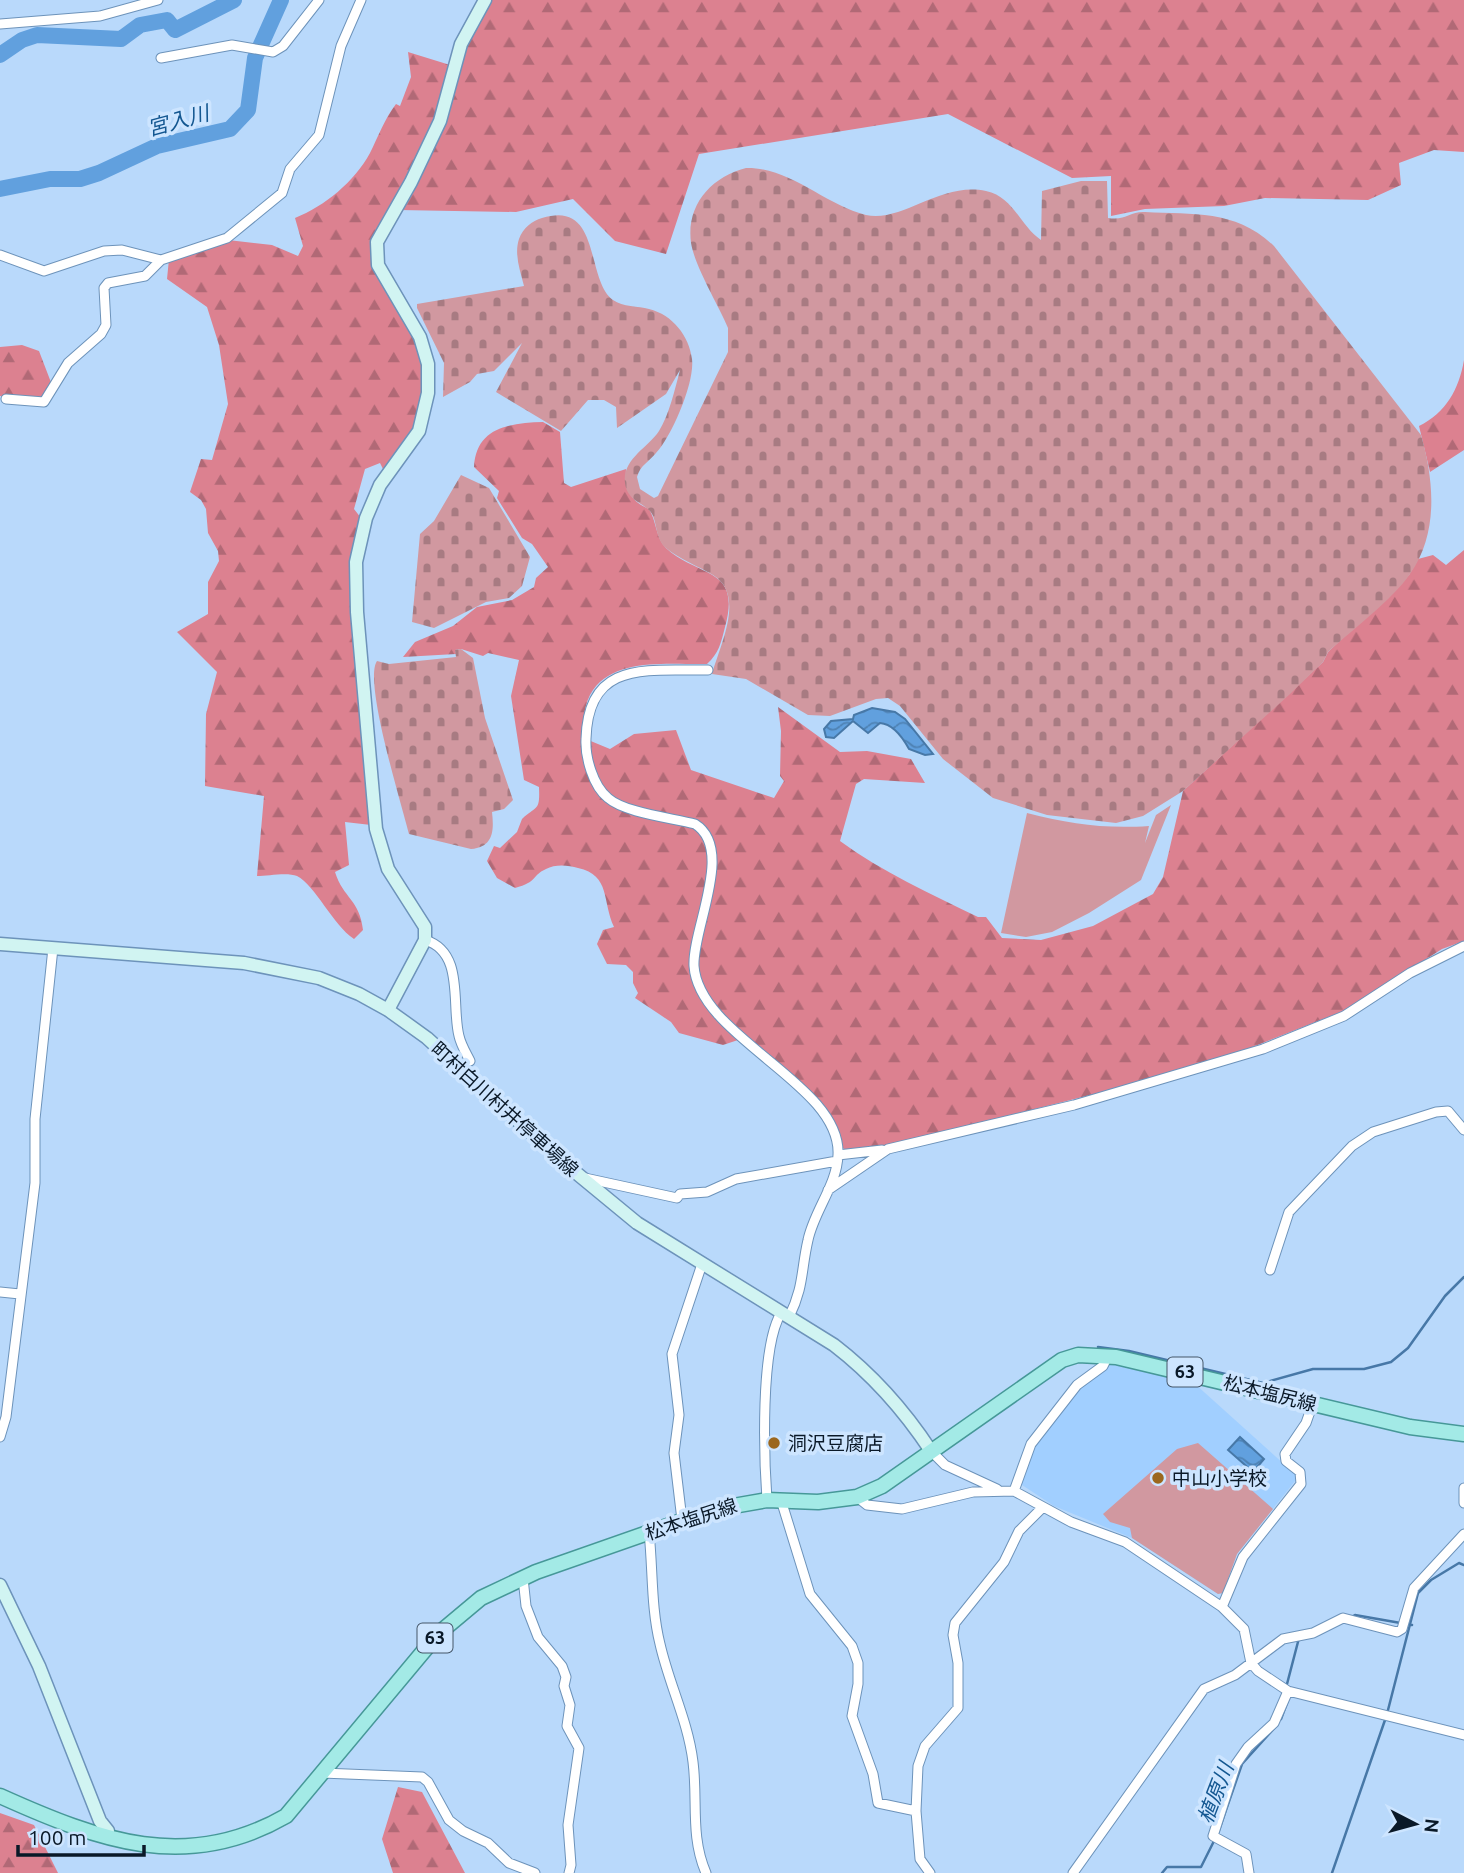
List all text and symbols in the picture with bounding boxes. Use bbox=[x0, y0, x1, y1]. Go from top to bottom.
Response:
water label: 宮入川 bbox=[144, 100, 213, 140]
street label: 町村白川村井停車場線 bbox=[427, 1037, 583, 1181]
road number: 63 bbox=[1168, 1358, 1202, 1386]
street label: 松本塩尻線 bbox=[1221, 1371, 1319, 1415]
place label: 洞沢豆腐店 bbox=[788, 1432, 883, 1454]
marker: 洞沢豆腐店 bbox=[766, 1435, 782, 1451]
place label: 中山小学校 bbox=[1172, 1467, 1267, 1489]
marker: 中山小学校 bbox=[1150, 1470, 1166, 1486]
street label: 松本塩尻線 bbox=[642, 1494, 740, 1544]
road number: 63 bbox=[418, 1624, 452, 1652]
water label: 植原川 bbox=[1193, 1757, 1238, 1826]
north arrow bbox=[1380, 1789, 1450, 1859]
scale bar bbox=[18, 1814, 144, 1858]
text: N bbox=[1420, 1818, 1444, 1834]
text: 100 m bbox=[28, 1825, 86, 1849]

